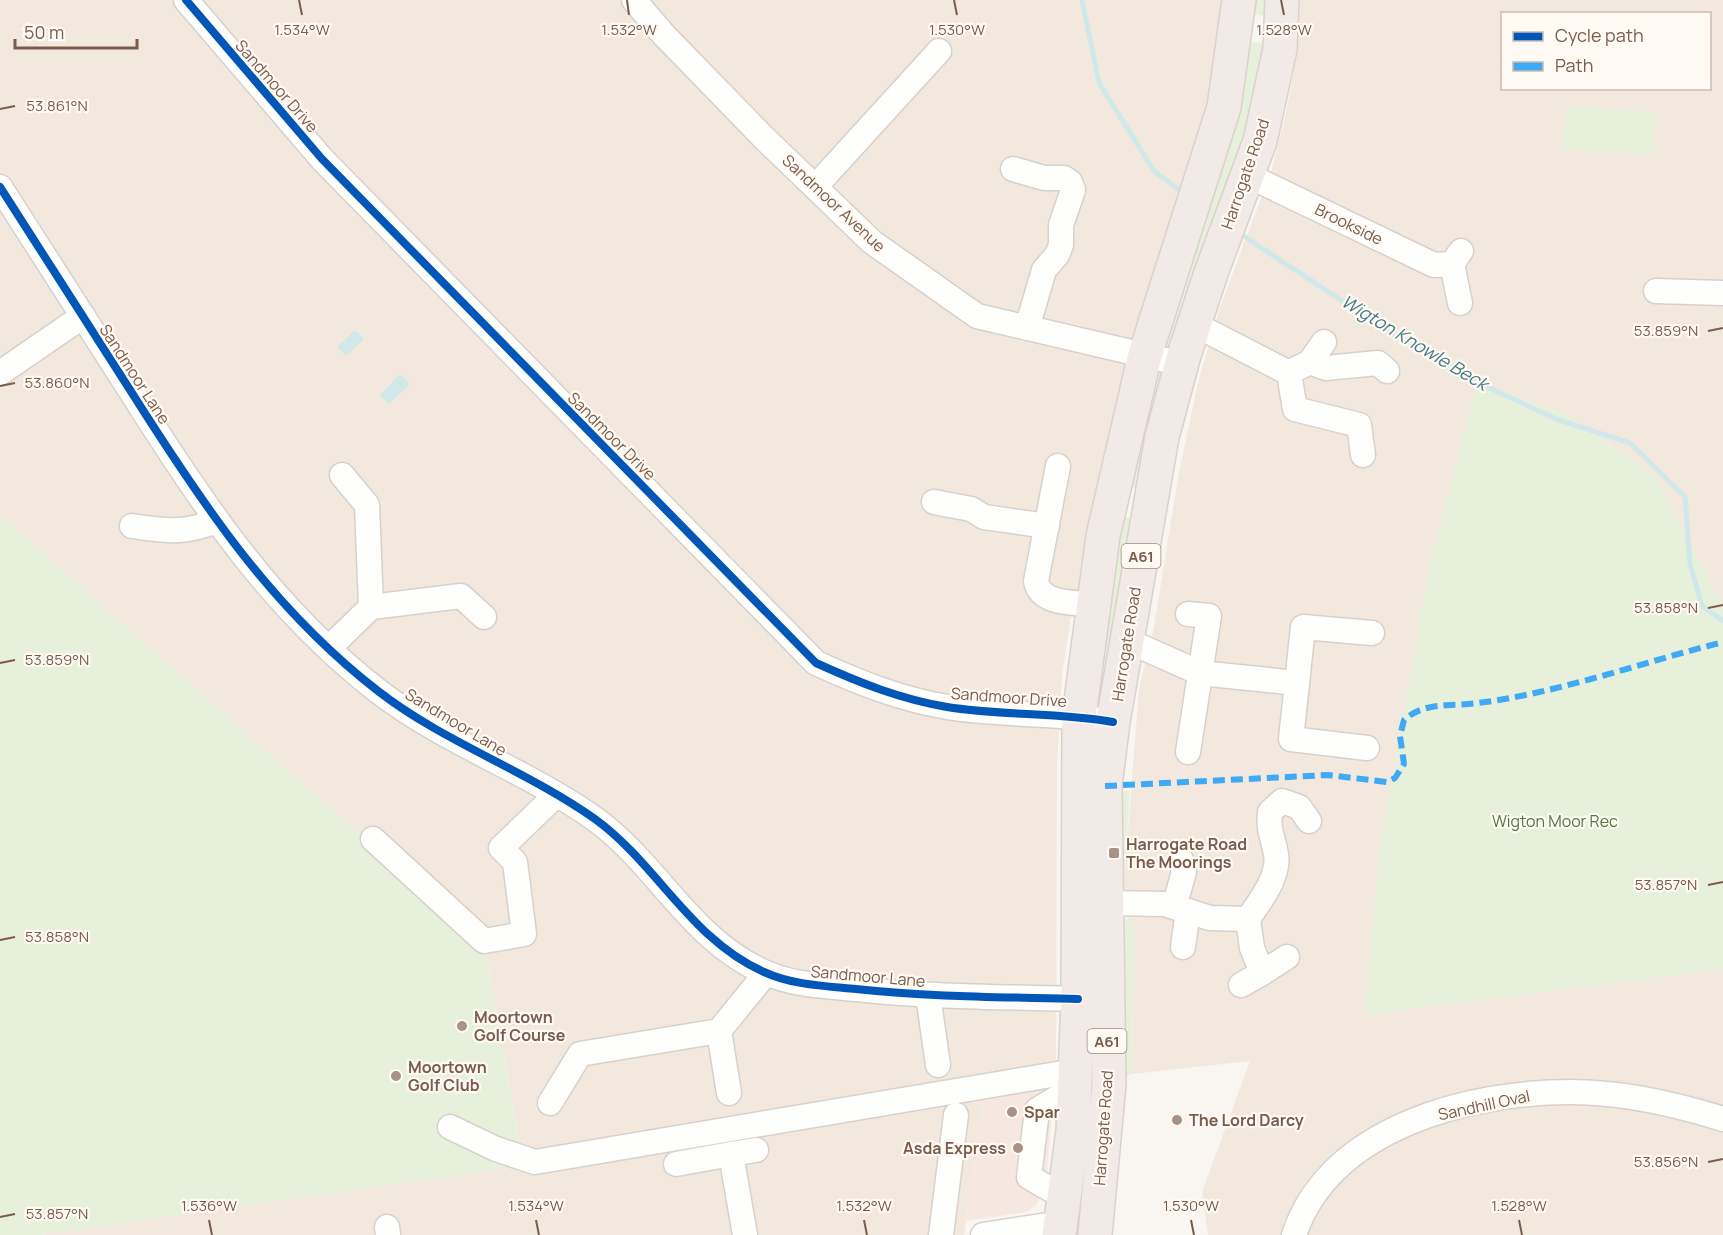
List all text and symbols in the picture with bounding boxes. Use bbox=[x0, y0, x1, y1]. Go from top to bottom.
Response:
scale bar bbox=[15, 12, 136, 50]
legend bbox=[1501, 12, 1711, 90]
text: 1.534°W bbox=[274, 19, 330, 40]
text: 1.532°W bbox=[601, 19, 657, 40]
text: 1.530°W bbox=[929, 19, 985, 40]
text: 1.528°W bbox=[1256, 19, 1312, 40]
text: 50 m bbox=[24, 20, 64, 44]
text: Cycle path bbox=[1555, 23, 1644, 47]
street label: Sandmoor Drive bbox=[230, 35, 324, 137]
text: Path bbox=[1555, 53, 1593, 77]
text: 53.861°N bbox=[26, 95, 88, 116]
street label: Harrogate Road bbox=[1216, 116, 1274, 232]
street label: Sandmoor Avenue bbox=[778, 149, 890, 257]
street label: Brookside bbox=[1311, 198, 1387, 250]
water label: Wigton Knowle Beck bbox=[1337, 289, 1496, 397]
street label: Sandmoor Lane bbox=[94, 320, 176, 428]
text: 53.859°N bbox=[1634, 320, 1698, 341]
text: 53.860°N bbox=[25, 372, 89, 393]
street label: Sandmoor Drive bbox=[563, 387, 661, 485]
road number: A61 bbox=[1122, 544, 1160, 568]
street label: Harrogate Road bbox=[1106, 585, 1146, 703]
text: 53.858°N bbox=[1634, 597, 1698, 618]
text: 53.859°N bbox=[25, 649, 89, 670]
street label: Sandmoor Drive bbox=[950, 682, 1068, 712]
street label: Sandmoor Lane bbox=[401, 683, 511, 761]
park label: Wigton Moor Rec bbox=[1492, 810, 1618, 832]
place label: Harrogate Road The Moorings bbox=[1126, 833, 1247, 873]
marker: Harrogate Road The Moorings bbox=[1107, 846, 1121, 860]
text: 53.857°N bbox=[1635, 874, 1697, 895]
text: 53.858°N bbox=[25, 926, 89, 947]
street label: Sandmoor Lane bbox=[810, 960, 926, 992]
place label: Moortown Golf Course bbox=[474, 1006, 566, 1046]
marker: Moortown Golf Course bbox=[455, 1019, 469, 1033]
road number: A61 bbox=[1088, 1029, 1126, 1053]
place label: Moortown Golf Club bbox=[408, 1056, 487, 1096]
marker: Moortown Golf Club bbox=[389, 1069, 403, 1083]
street label: Harrogate Road bbox=[1088, 1070, 1118, 1186]
street label: Sandhill Oval bbox=[1436, 1085, 1532, 1125]
place label: Spar bbox=[1024, 1101, 1060, 1123]
marker: Spar bbox=[1005, 1105, 1019, 1119]
place label: The Lord Darcy bbox=[1189, 1109, 1304, 1131]
marker: The Lord Darcy bbox=[1170, 1113, 1184, 1127]
place label: Asda Express bbox=[903, 1137, 1006, 1159]
marker: Asda Express bbox=[1011, 1141, 1025, 1155]
text: 53.856°N bbox=[1634, 1151, 1698, 1172]
text: 1.536°W bbox=[181, 1195, 237, 1216]
text: 1.534°W bbox=[508, 1195, 564, 1216]
text: 1.532°W bbox=[836, 1195, 892, 1216]
text: 1.530°W bbox=[1163, 1195, 1219, 1216]
text: 1.528°W bbox=[1491, 1195, 1547, 1216]
text: 53.857°N bbox=[26, 1203, 88, 1224]

